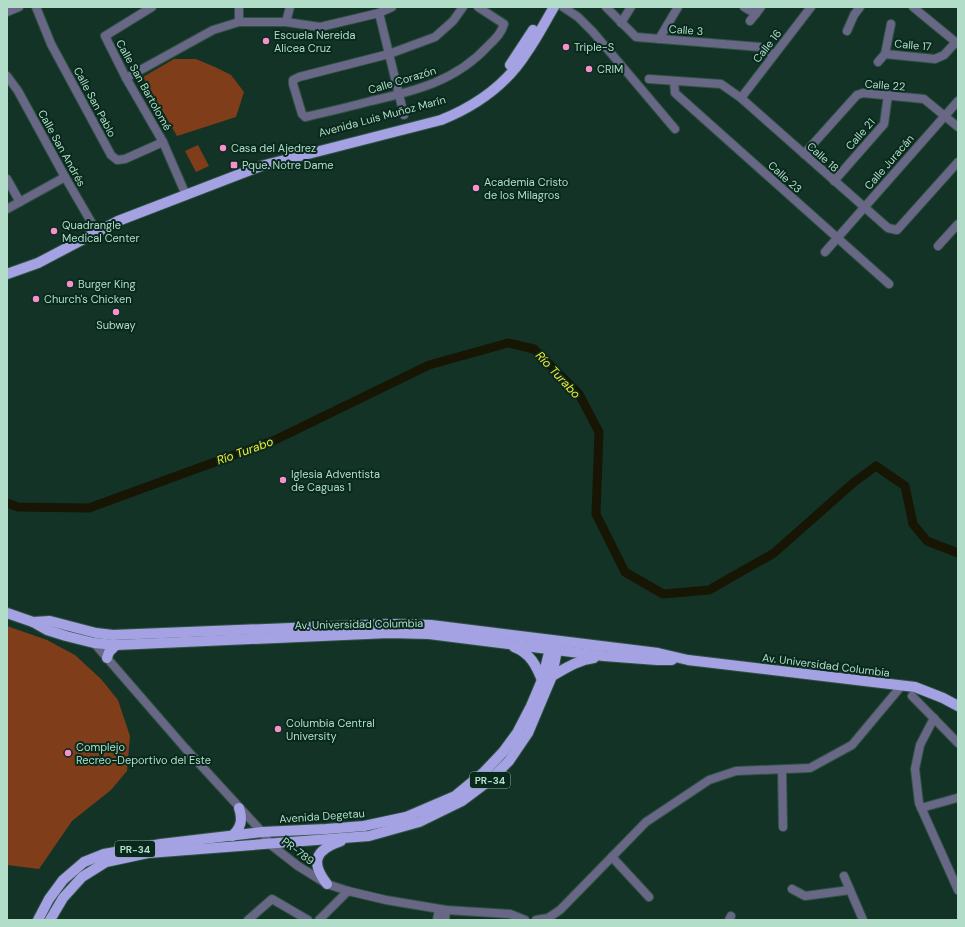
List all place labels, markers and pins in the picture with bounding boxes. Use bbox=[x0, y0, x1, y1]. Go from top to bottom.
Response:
place label: Escuela Nereida Alicea Cruz bbox=[274, 28, 355, 55]
marker: Escuela Nereida Alicea Cruz bbox=[261, 36, 271, 46]
place label: Triple-S bbox=[574, 40, 614, 54]
marker: Triple-S bbox=[561, 42, 571, 52]
place label: CRIM bbox=[597, 62, 623, 76]
marker: CRIM bbox=[584, 64, 594, 74]
place label: Casa del Ajedrez bbox=[231, 141, 316, 155]
marker: Casa del Ajedrez bbox=[218, 143, 228, 153]
place label: Pque. Notre Dame bbox=[242, 158, 333, 172]
marker: Pque. Notre Dame bbox=[229, 160, 239, 170]
place label: Academia Cristo de los Milagros bbox=[484, 175, 568, 202]
marker: Academia Cristo de los Milagros bbox=[471, 183, 481, 193]
place label: Quadrangle Medical Center bbox=[62, 218, 140, 245]
marker: Quadrangle Medical Center bbox=[49, 226, 59, 236]
place label: Burger King bbox=[78, 277, 136, 291]
marker: Burger King bbox=[65, 279, 75, 289]
place label: Church's Chicken bbox=[44, 292, 132, 306]
marker: Church's Chicken bbox=[31, 294, 41, 304]
marker: Subway bbox=[111, 307, 121, 317]
place label: Subway bbox=[96, 318, 136, 332]
place label: Iglesia Adventista de Caguas 1 bbox=[291, 467, 380, 494]
marker: Iglesia Adventista de Caguas 1 bbox=[278, 475, 288, 485]
place label: Columbia Central University bbox=[286, 716, 375, 743]
marker: Columbia Central University bbox=[273, 724, 283, 734]
place label: Complejo Recreo-Deportivo del Este bbox=[76, 740, 211, 767]
marker: Complejo Recreo-Deportivo del Este bbox=[63, 748, 73, 758]

